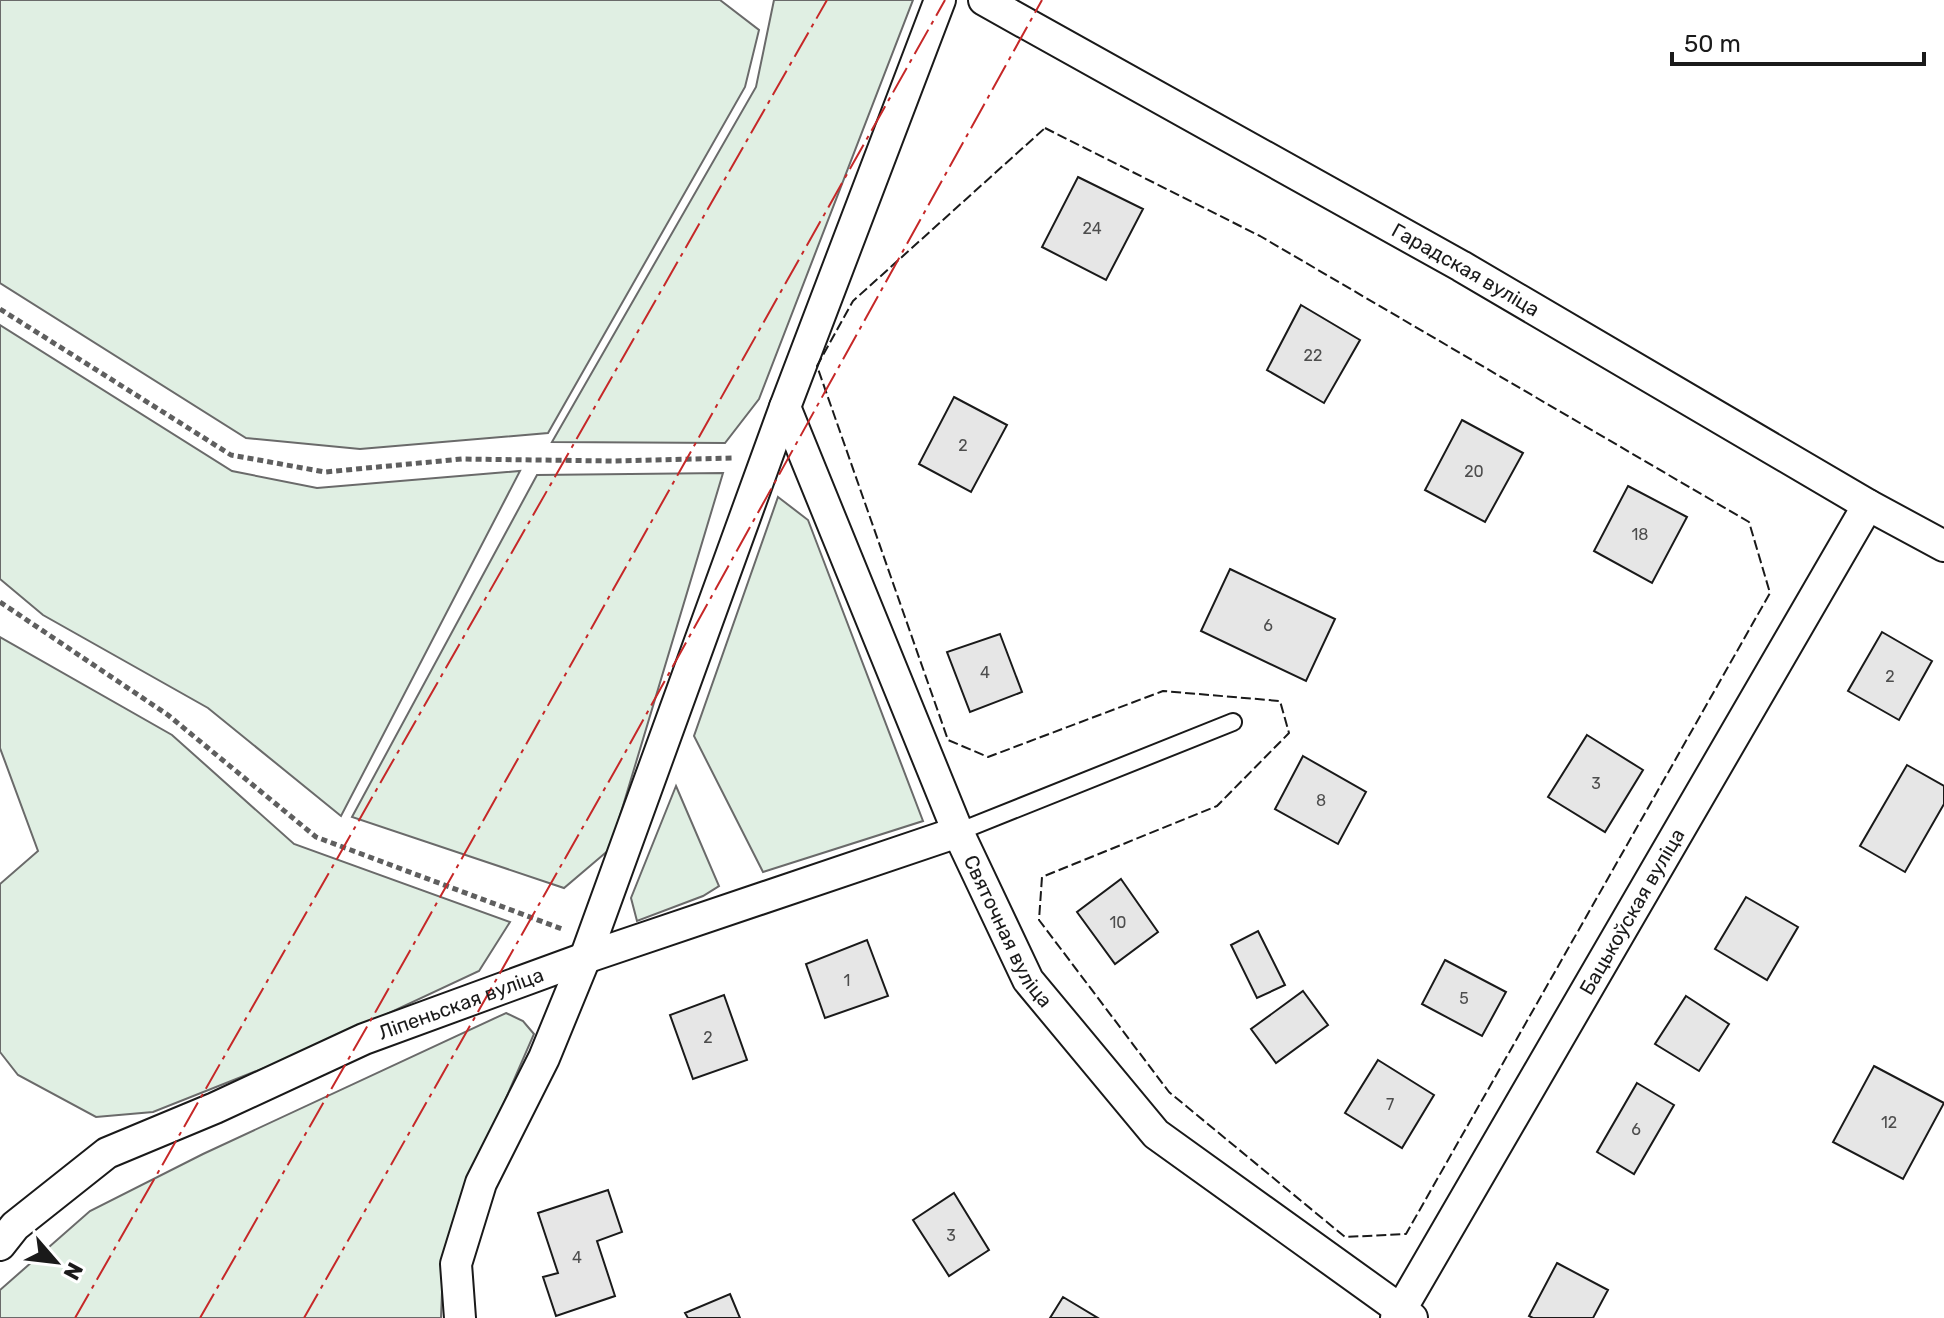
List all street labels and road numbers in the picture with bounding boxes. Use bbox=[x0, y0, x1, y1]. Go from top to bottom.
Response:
street label: Гарадская вуліца bbox=[1388, 218, 1544, 321]
street label: Бацькоўская вуліца bbox=[1574, 824, 1690, 999]
street label: Святочная вуліца bbox=[959, 851, 1058, 1012]
street label: Ліпеньская вуліца bbox=[375, 962, 547, 1045]

